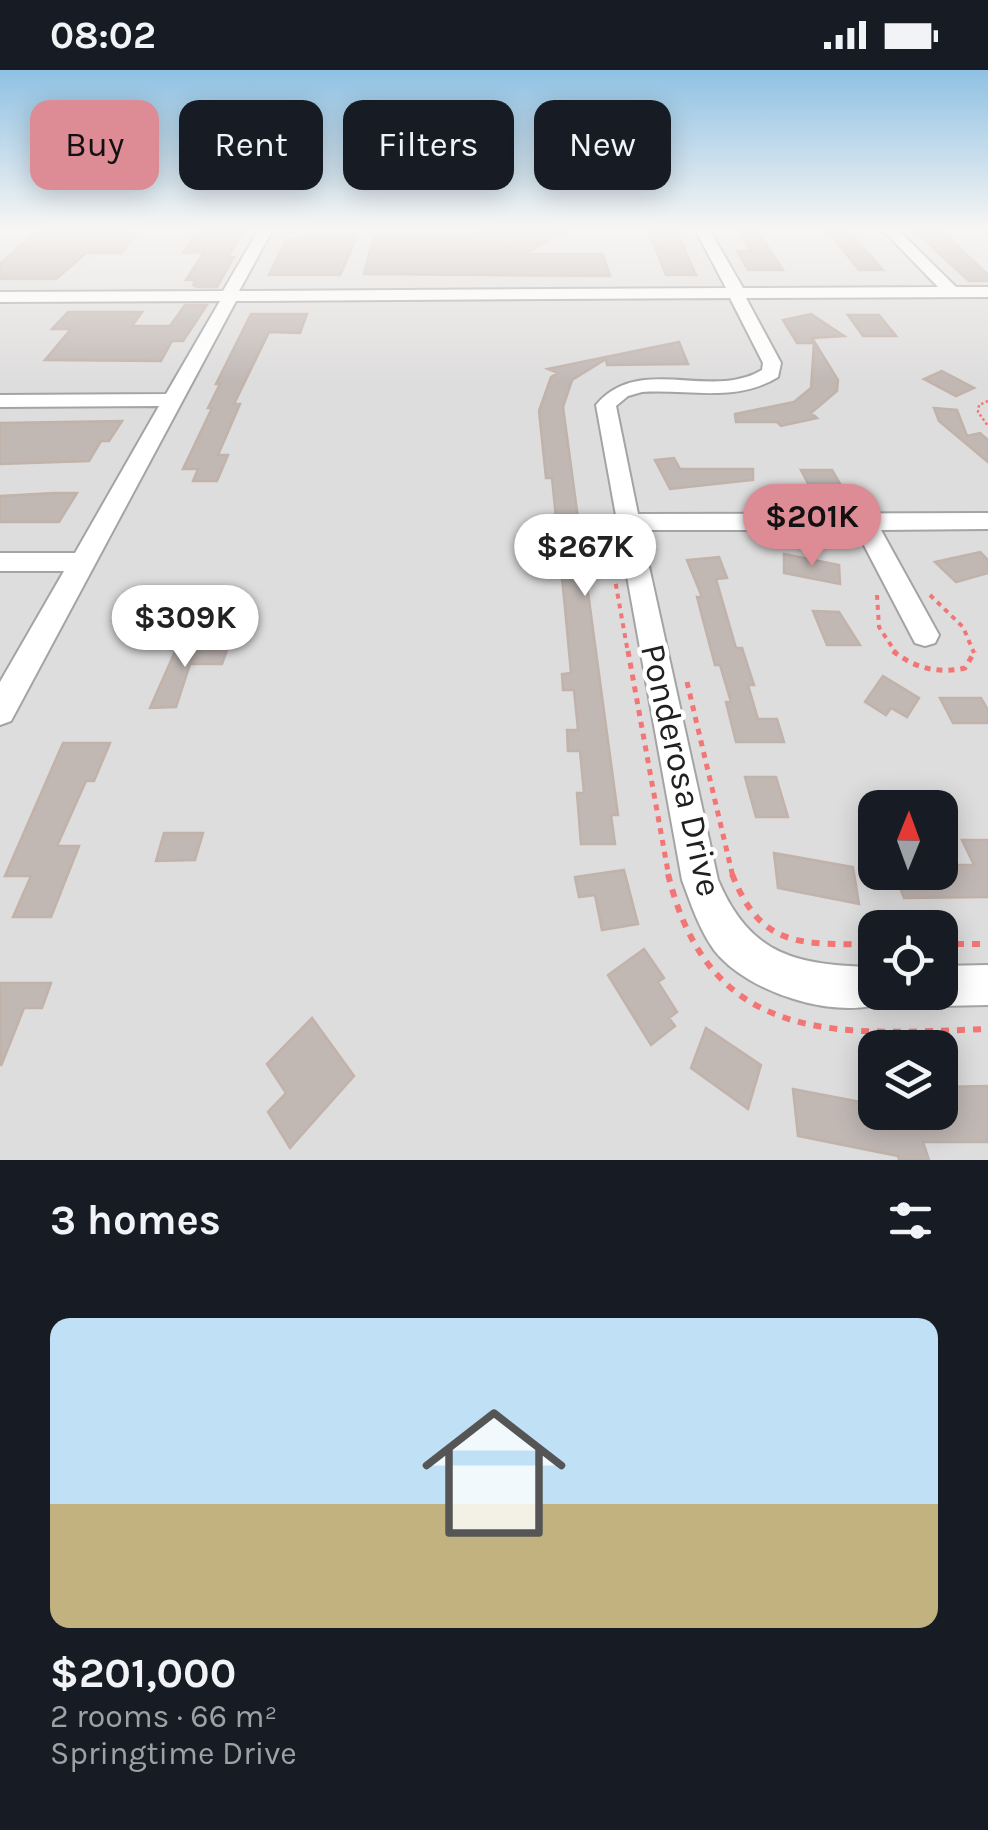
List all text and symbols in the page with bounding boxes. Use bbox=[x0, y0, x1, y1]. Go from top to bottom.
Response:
text: 08:02 bbox=[50, 13, 156, 58]
chip: Buy bbox=[30, 100, 159, 190]
chip: Rent bbox=[179, 100, 323, 190]
chip: Filters bbox=[343, 100, 514, 190]
chip: New bbox=[534, 100, 671, 190]
pin: $201K bbox=[742, 484, 882, 569]
text: $201K bbox=[765, 498, 859, 535]
pin: $267K bbox=[515, 514, 655, 599]
text: $267K bbox=[536, 528, 634, 565]
pin: $309K bbox=[115, 585, 255, 670]
text: $309K bbox=[134, 599, 236, 636]
street label: Ponderosa Drive bbox=[632, 640, 730, 900]
north arrow bbox=[858, 790, 958, 890]
map controls bbox=[858, 790, 958, 1130]
button: locate bbox=[858, 910, 958, 1010]
button: layers bbox=[858, 1030, 958, 1130]
icon: filters bbox=[883, 1193, 938, 1248]
text: 3 homes bbox=[50, 1195, 221, 1245]
icon: home bbox=[404, 1383, 584, 1563]
text: $201,000 bbox=[50, 1648, 236, 1698]
text: 2 rooms · 66 m² bbox=[50, 1698, 277, 1735]
text: Springtime Drive bbox=[50, 1735, 297, 1772]

